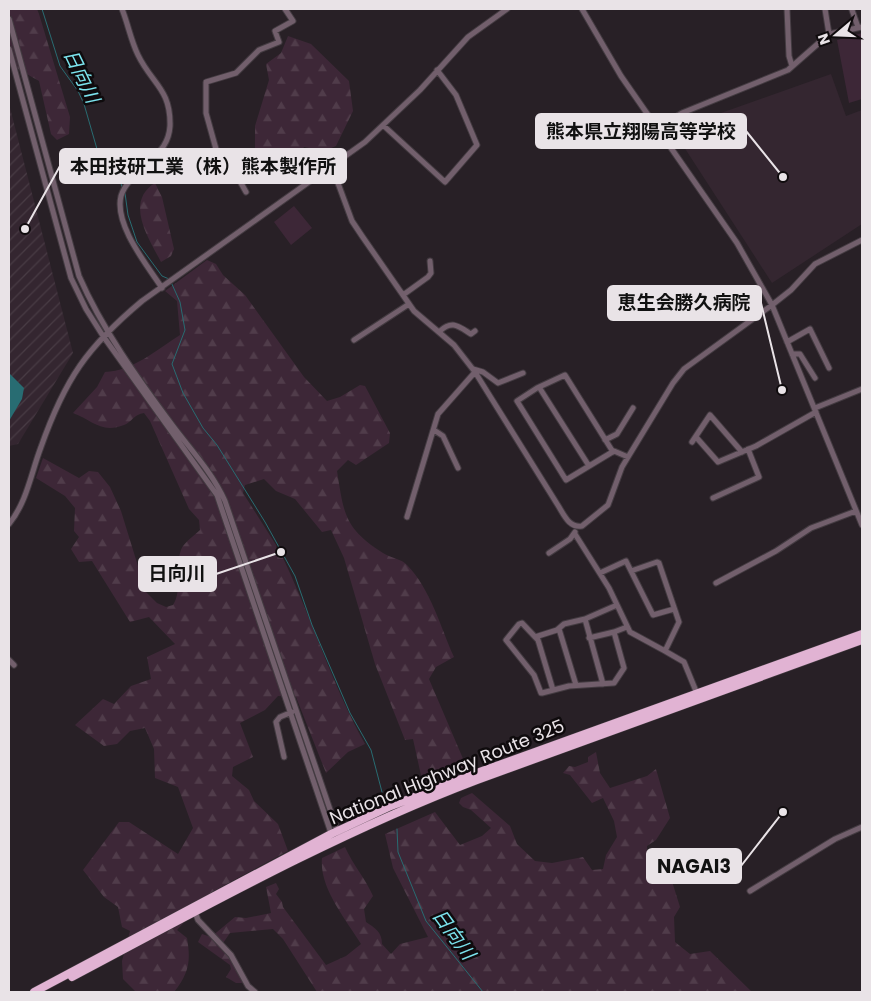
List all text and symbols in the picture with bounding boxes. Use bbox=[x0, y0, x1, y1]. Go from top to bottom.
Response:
north arrow bbox=[811, 10, 861, 60]
text: N bbox=[813, 31, 835, 47]
water label: 日向川 bbox=[57, 45, 107, 110]
callout: 熊本県立翔陽高等学校 bbox=[536, 114, 746, 148]
text: 熊本県立翔陽高等学校 bbox=[546, 118, 736, 145]
callout: 本田技研工業（株）熊本製作所 bbox=[60, 149, 346, 183]
text: 本田技研工業（株）熊本製作所 bbox=[70, 153, 336, 180]
callout: 恵生会勝久病院 bbox=[608, 286, 761, 320]
text: 恵生会勝久病院 bbox=[617, 289, 751, 316]
callout: 日向川 bbox=[139, 557, 216, 591]
text: 日向川 bbox=[148, 560, 206, 587]
street label: National Highway Route 325 bbox=[326, 713, 568, 830]
callout: NAGAI3 bbox=[647, 849, 741, 883]
text: NAGAI3 bbox=[657, 853, 731, 880]
water label: 日向川 bbox=[426, 903, 482, 967]

